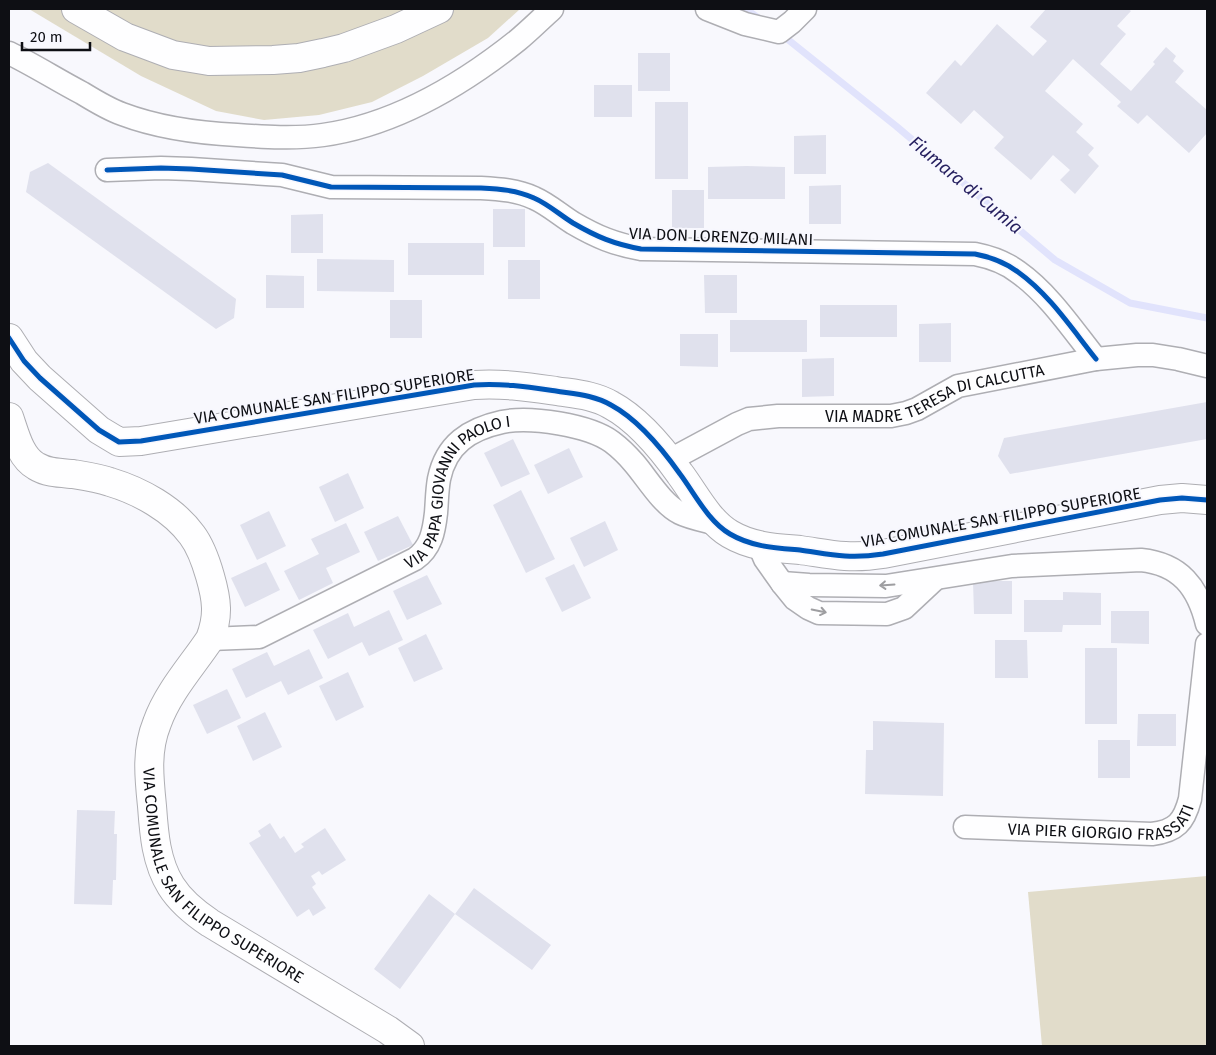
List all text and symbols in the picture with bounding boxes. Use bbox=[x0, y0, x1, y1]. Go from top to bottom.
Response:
scale bar bbox=[22, 20, 90, 52]
text: 20 m bbox=[30, 28, 63, 46]
water label: Fiumara di Cumia bbox=[905, 131, 1027, 239]
street label: VIA DON LORENZO MILANI bbox=[629, 224, 813, 249]
street label: VIA MADRE TERESA DI CALCUTTA bbox=[825, 360, 1047, 426]
street label: VIA COMUNALE SAN FILIPPO SUPERIORE bbox=[193, 365, 476, 428]
street label: VIA PAPA GIOVANNI PAOLO I bbox=[401, 412, 511, 573]
street label: VIA COMUNALE SAN FILIPPO SUPERIORE bbox=[860, 484, 1142, 551]
one-way arrow bbox=[879, 580, 895, 590]
one-way arrow bbox=[811, 607, 827, 616]
street label: VIA COMUNALE SAN FILIPPO SUPERIORE bbox=[139, 767, 307, 987]
street label: VIA PIER GIORGIO FRASSATI bbox=[1007, 802, 1198, 844]

